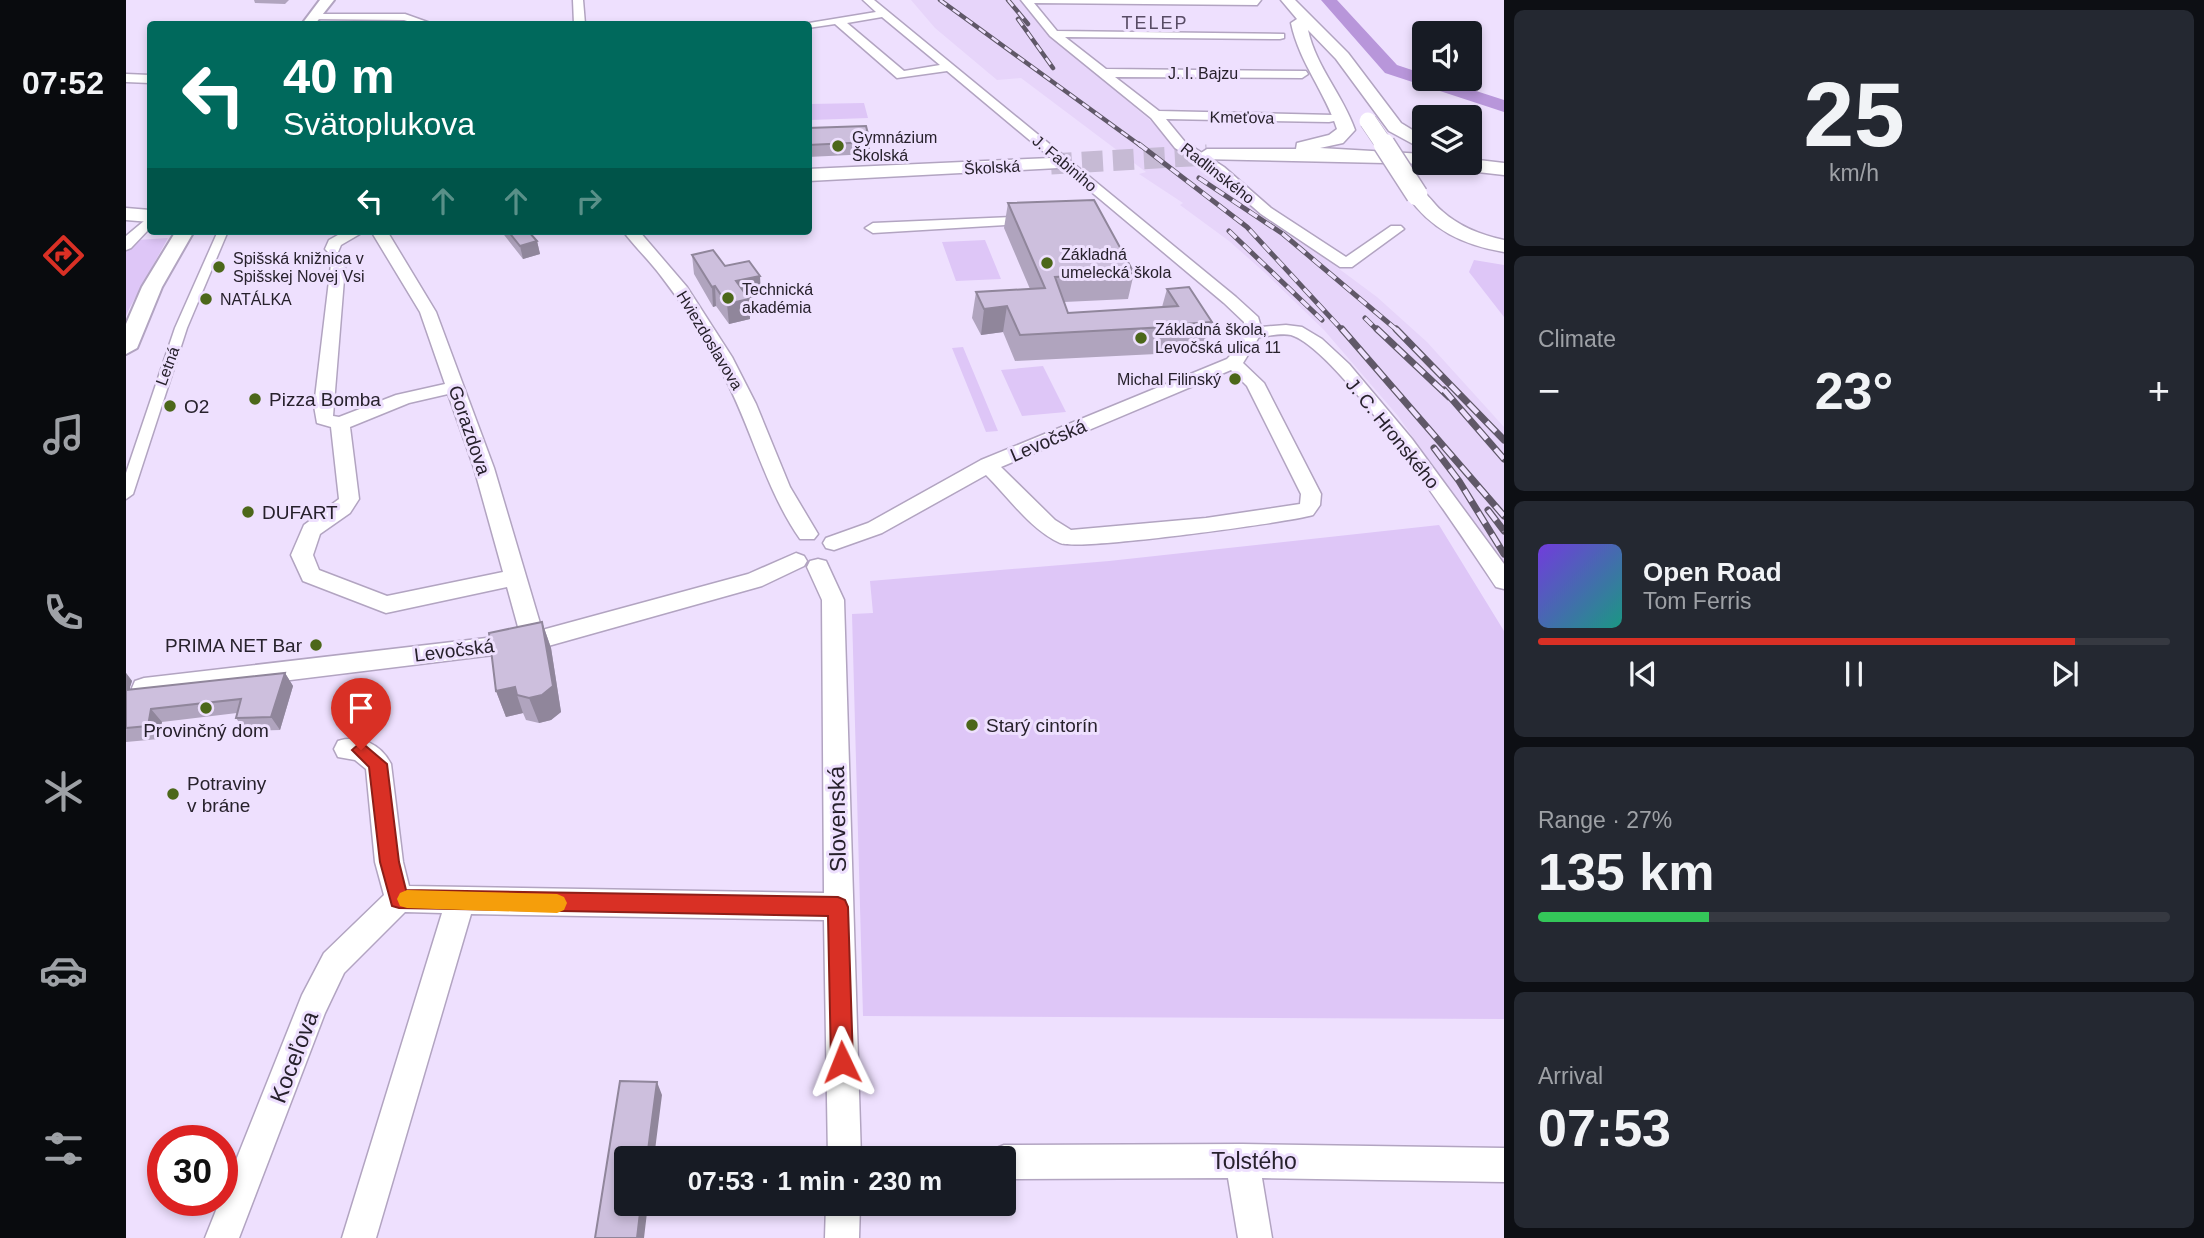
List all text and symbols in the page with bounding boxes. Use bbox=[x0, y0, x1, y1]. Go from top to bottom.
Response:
district label: TELEP bbox=[1121, 13, 1189, 33]
map controls bbox=[1412, 21, 1482, 175]
button: sound bbox=[1412, 21, 1482, 91]
icon: left bbox=[168, 49, 259, 140]
text: 40 m bbox=[283, 49, 395, 103]
text: 25 bbox=[1803, 64, 1905, 165]
text: 07:52 bbox=[22, 65, 104, 101]
street label: J. I. Bajzu bbox=[1168, 65, 1238, 82]
button: layers bbox=[1412, 105, 1482, 175]
text: Svätoplukova bbox=[283, 106, 475, 142]
street label: Kmeťova bbox=[1209, 108, 1275, 127]
place label: Gymnázium Školská bbox=[852, 129, 937, 164]
street label: J. Fabiniho bbox=[1029, 132, 1100, 195]
marker: Gymnázium Školská bbox=[830, 138, 846, 154]
street label: Radlinského bbox=[1178, 140, 1258, 207]
street label: Školská bbox=[964, 157, 1021, 177]
text: km/h bbox=[1829, 160, 1879, 186]
icon: left bbox=[351, 182, 389, 220]
icon: ahead bbox=[424, 182, 462, 220]
icon: ahead bbox=[497, 182, 535, 220]
icon: right bbox=[570, 182, 608, 220]
icon: directions bbox=[39, 231, 88, 280]
place label: Základná umelecká škola bbox=[1061, 246, 1171, 281]
place label: Spišská knižnica v Spišskej Novej Vsi bbox=[233, 250, 365, 285]
marker: Základná umelecká škola bbox=[1039, 255, 1055, 271]
marker: Spišská knižnica v Spišskej Novej Vsi bbox=[211, 259, 227, 275]
place label: Technická akadémia bbox=[742, 281, 813, 316]
street label: Hviezdoslavova bbox=[673, 288, 746, 393]
place label: NATÁLKA bbox=[220, 290, 292, 308]
marker: Technická akadémia bbox=[720, 290, 736, 306]
marker: NATÁLKA bbox=[198, 291, 214, 307]
place label: Základná škola, Levočská ulica 11 bbox=[1155, 321, 1281, 356]
text: Climate bbox=[1538, 326, 1616, 352]
marker: Základná škola, Levočská ulica 11 bbox=[1133, 330, 1149, 346]
street label: Letná bbox=[153, 344, 182, 388]
text: 23° bbox=[1815, 362, 1893, 420]
text: − bbox=[1538, 370, 1560, 412]
text: + bbox=[2148, 370, 2170, 412]
place label: Michal Filinský bbox=[1117, 371, 1221, 388]
marker: Michal Filinský bbox=[1227, 371, 1243, 387]
street label: J. C. Hronského bbox=[1342, 374, 1444, 493]
street label: Gorazdova bbox=[444, 383, 495, 478]
place label: Pizza Bomba bbox=[269, 389, 381, 410]
marker: Pizza Bomba bbox=[247, 391, 263, 407]
place label: O2 bbox=[184, 396, 209, 417]
marker: O2 bbox=[162, 398, 178, 414]
icon: music bbox=[39, 410, 88, 459]
street label: Levočská bbox=[1007, 415, 1090, 466]
place label: DUFART bbox=[262, 502, 338, 523]
marker: DUFART bbox=[240, 504, 256, 520]
text: Open Road bbox=[1643, 557, 1782, 587]
icon: phone bbox=[39, 588, 88, 637]
text: Tom Ferris bbox=[1643, 588, 1752, 614]
place label: PRIMA NET Bar bbox=[165, 635, 303, 656]
street label: Levočská bbox=[413, 635, 496, 666]
marker: PRIMA NET Bar bbox=[308, 637, 324, 653]
icon: previous bbox=[1624, 655, 1662, 693]
icon: pause bbox=[1835, 655, 1873, 693]
icon: next bbox=[2046, 655, 2084, 693]
pin bbox=[331, 678, 391, 750]
icon: arrive bbox=[342, 689, 380, 727]
marker: Provinčný dom bbox=[198, 700, 214, 716]
place label: Starý cintorín bbox=[986, 715, 1098, 736]
marker: Starý cintorín bbox=[964, 717, 980, 733]
place label: Provinčný dom bbox=[143, 720, 269, 741]
street label: Slovenská bbox=[823, 766, 851, 872]
icon: climate bbox=[39, 767, 88, 816]
place label: Potraviny v bráne bbox=[187, 773, 267, 816]
marker: Potraviny v bráne bbox=[165, 786, 181, 802]
text: Range · 27% bbox=[1538, 807, 1672, 833]
text: 135 km bbox=[1538, 843, 1714, 901]
icon: car bbox=[39, 946, 88, 995]
street label: Koceľova bbox=[265, 1007, 323, 1107]
position arrow bbox=[805, 1025, 879, 1099]
text: Arrival bbox=[1538, 1063, 1603, 1089]
text: 07:53 bbox=[1538, 1099, 1671, 1157]
icon: filters bbox=[39, 1124, 88, 1173]
speed limit sign: 30 bbox=[147, 1125, 238, 1216]
street label: Tolstého bbox=[1211, 1148, 1297, 1174]
text: 07:53 · 1 min · 230 m bbox=[688, 1166, 942, 1196]

